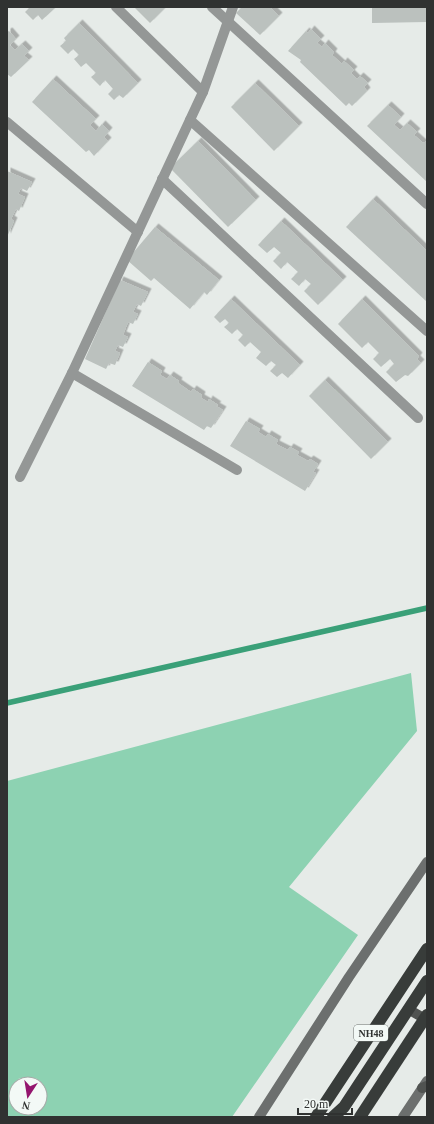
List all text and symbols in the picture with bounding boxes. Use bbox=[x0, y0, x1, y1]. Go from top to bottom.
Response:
road number: NH48 bbox=[354, 1025, 388, 1041]
north arrow bbox=[8, 1076, 48, 1116]
scale bar bbox=[298, 1090, 352, 1116]
text: 20 m bbox=[304, 1097, 329, 1111]
text: N bbox=[21, 1099, 31, 1112]

